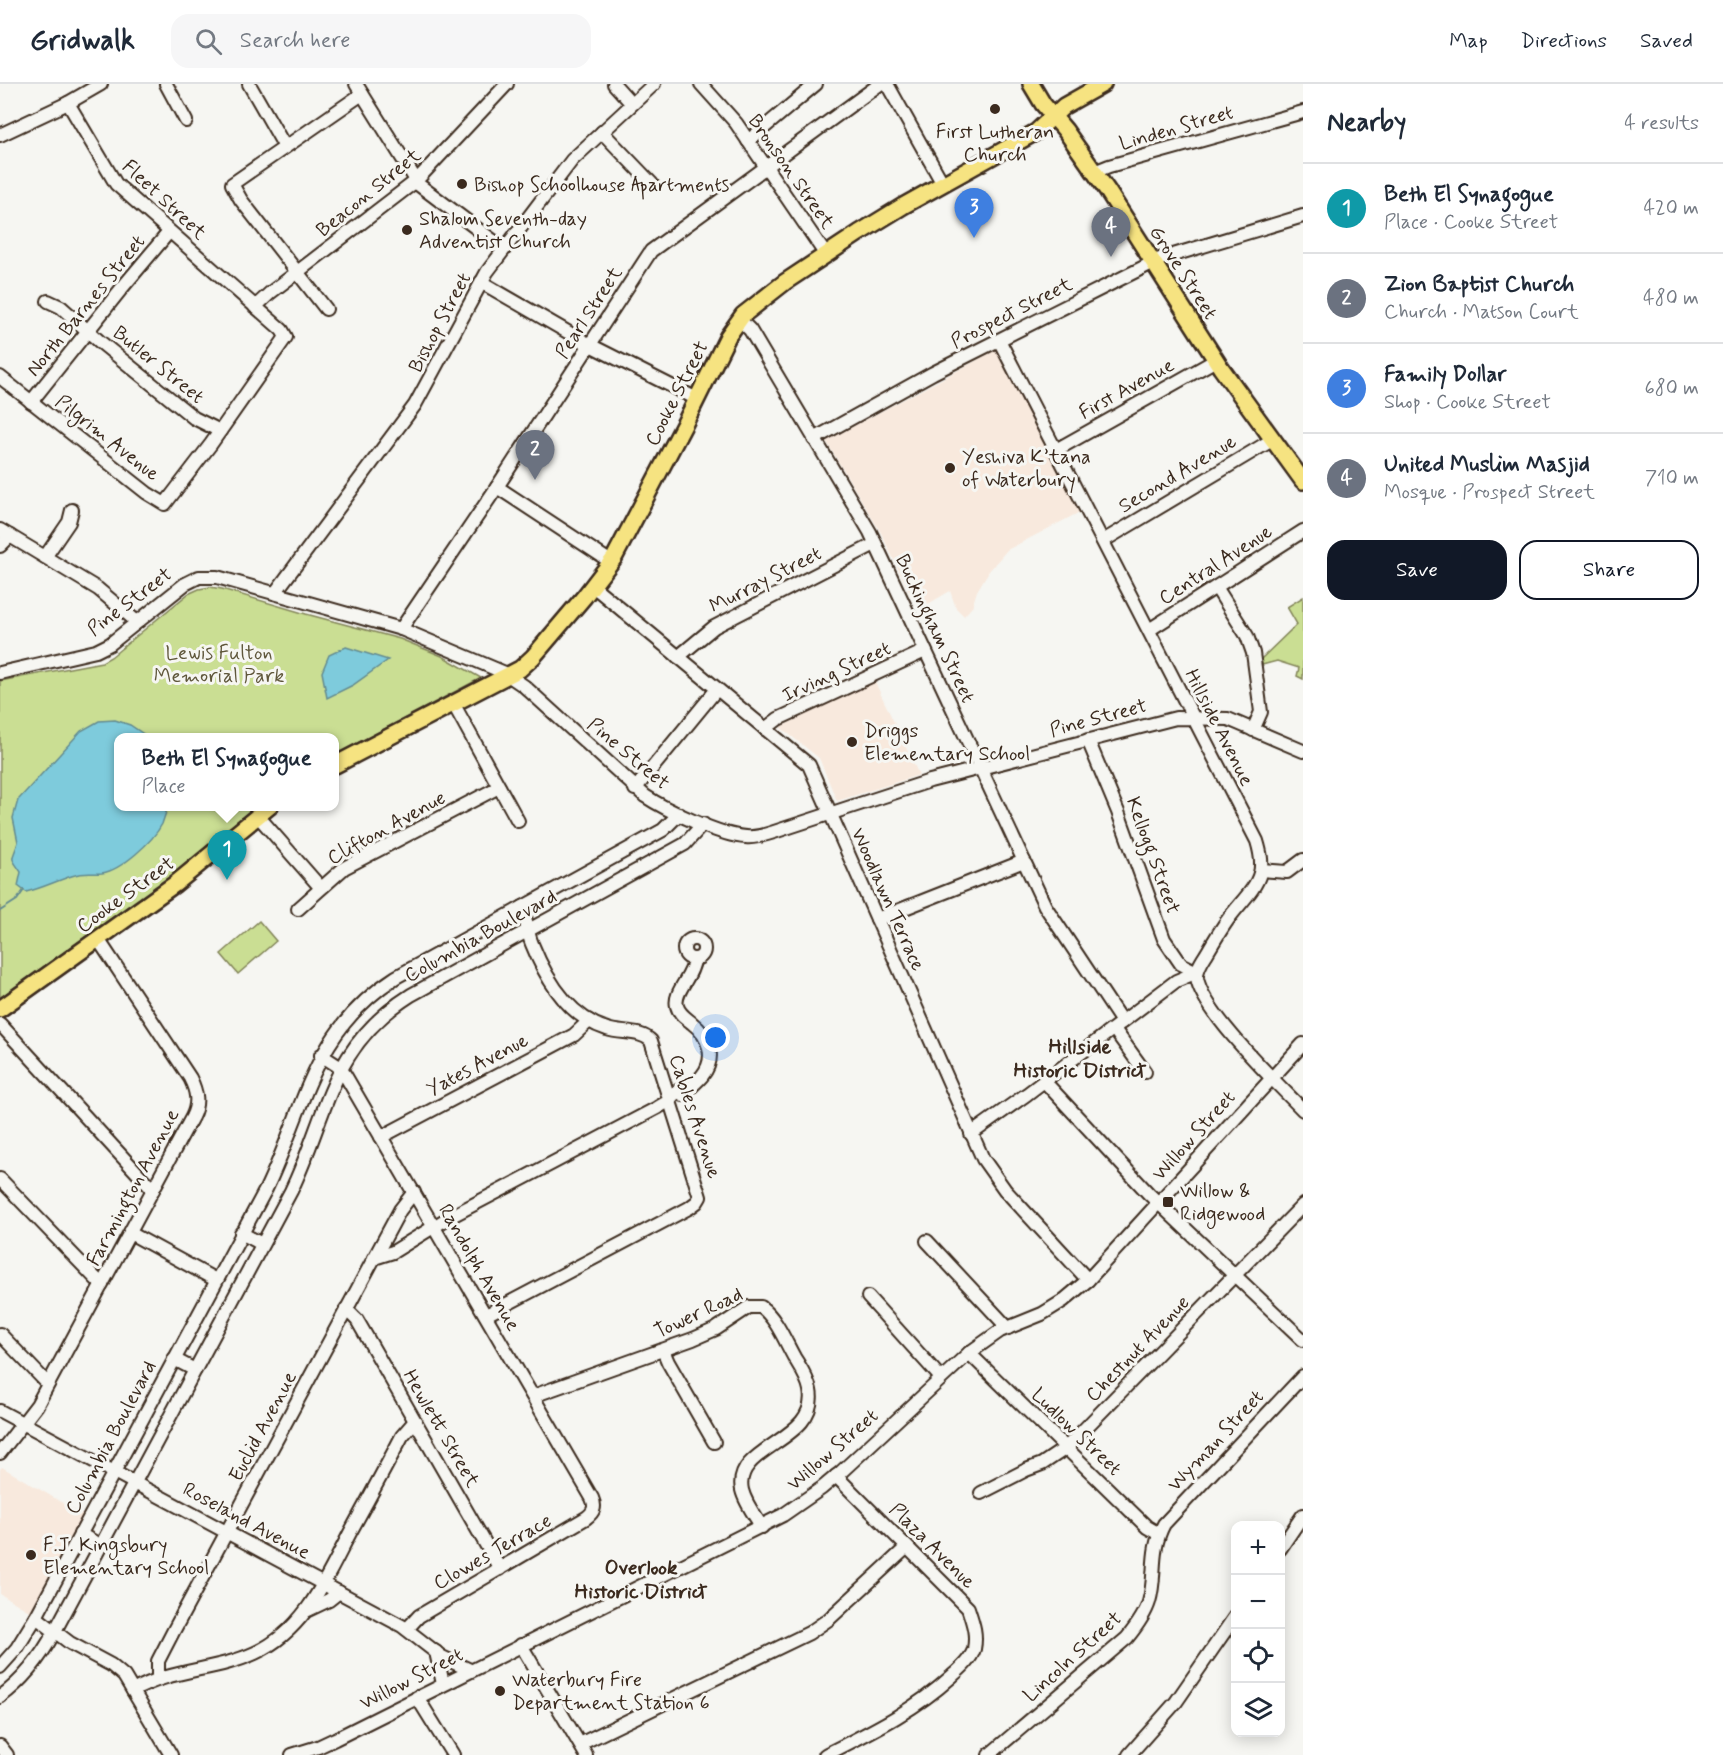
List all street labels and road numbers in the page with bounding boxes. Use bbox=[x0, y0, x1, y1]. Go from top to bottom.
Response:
street label: Linden Street bbox=[1116, 99, 1236, 158]
street label: Bronson Street bbox=[741, 109, 841, 235]
street label: Beacon Street bbox=[311, 142, 427, 244]
street label: Fleet Street bbox=[116, 154, 212, 246]
street label: Grove Street bbox=[1142, 221, 1223, 325]
street label: North Barnes Street bbox=[21, 229, 152, 383]
street label: Pearl Street bbox=[549, 261, 629, 364]
street label: Bishop Street bbox=[403, 268, 478, 377]
street label: Prospect Street bbox=[946, 271, 1077, 356]
street label: Butler Street bbox=[107, 320, 209, 410]
street label: Cooke Street bbox=[639, 336, 715, 451]
street label: First Avenue bbox=[1074, 352, 1179, 427]
street label: Pilgrim Avenue bbox=[49, 389, 165, 488]
street label: Second Avenue bbox=[1114, 428, 1242, 520]
street label: Central Avenue bbox=[1154, 518, 1278, 612]
street label: Murray Street bbox=[705, 540, 826, 620]
street label: Buckingham Street bbox=[887, 550, 981, 708]
street label: Pine Street bbox=[82, 561, 178, 643]
street label: Irving Street bbox=[778, 635, 895, 709]
street label: Hillside Avenue bbox=[1178, 664, 1260, 791]
street label: Pine Street bbox=[1047, 693, 1150, 744]
street label: Pine Street bbox=[581, 712, 675, 797]
street label: Clifton Avenue bbox=[323, 785, 451, 872]
street label: Kellogg Street bbox=[1117, 793, 1186, 918]
street label: Woodlawn Terrace bbox=[844, 824, 931, 975]
street label: Cooke Street bbox=[72, 851, 180, 940]
street label: Columbia Boulevard bbox=[400, 883, 562, 989]
street label: Yates Avenue bbox=[422, 1027, 533, 1103]
street label: Cables Avenue bbox=[662, 1051, 727, 1182]
street label: Willow Street bbox=[1146, 1085, 1242, 1187]
street label: Farmington Avenue bbox=[80, 1104, 188, 1272]
street label: Randolph Avenue bbox=[431, 1199, 526, 1336]
street label: Tower Road bbox=[650, 1281, 747, 1346]
street label: Chestnut Avenue bbox=[1080, 1290, 1196, 1408]
street label: Columbia Boulevard bbox=[59, 1356, 163, 1519]
street label: Hewlett Street bbox=[396, 1365, 486, 1493]
street label: Euclid Avenue bbox=[223, 1367, 304, 1487]
street label: Ludlow Street bbox=[1025, 1382, 1127, 1482]
street label: Wyman Street bbox=[1162, 1384, 1270, 1498]
street label: Willow Street bbox=[782, 1403, 884, 1497]
street label: Roseland Avenue bbox=[178, 1476, 315, 1566]
street label: Plaza Avenue bbox=[883, 1497, 981, 1595]
street label: Clowes Terrace bbox=[429, 1508, 557, 1597]
street label: Lincoln Street bbox=[1018, 1606, 1128, 1709]
street label: Willow Street bbox=[355, 1642, 468, 1717]

